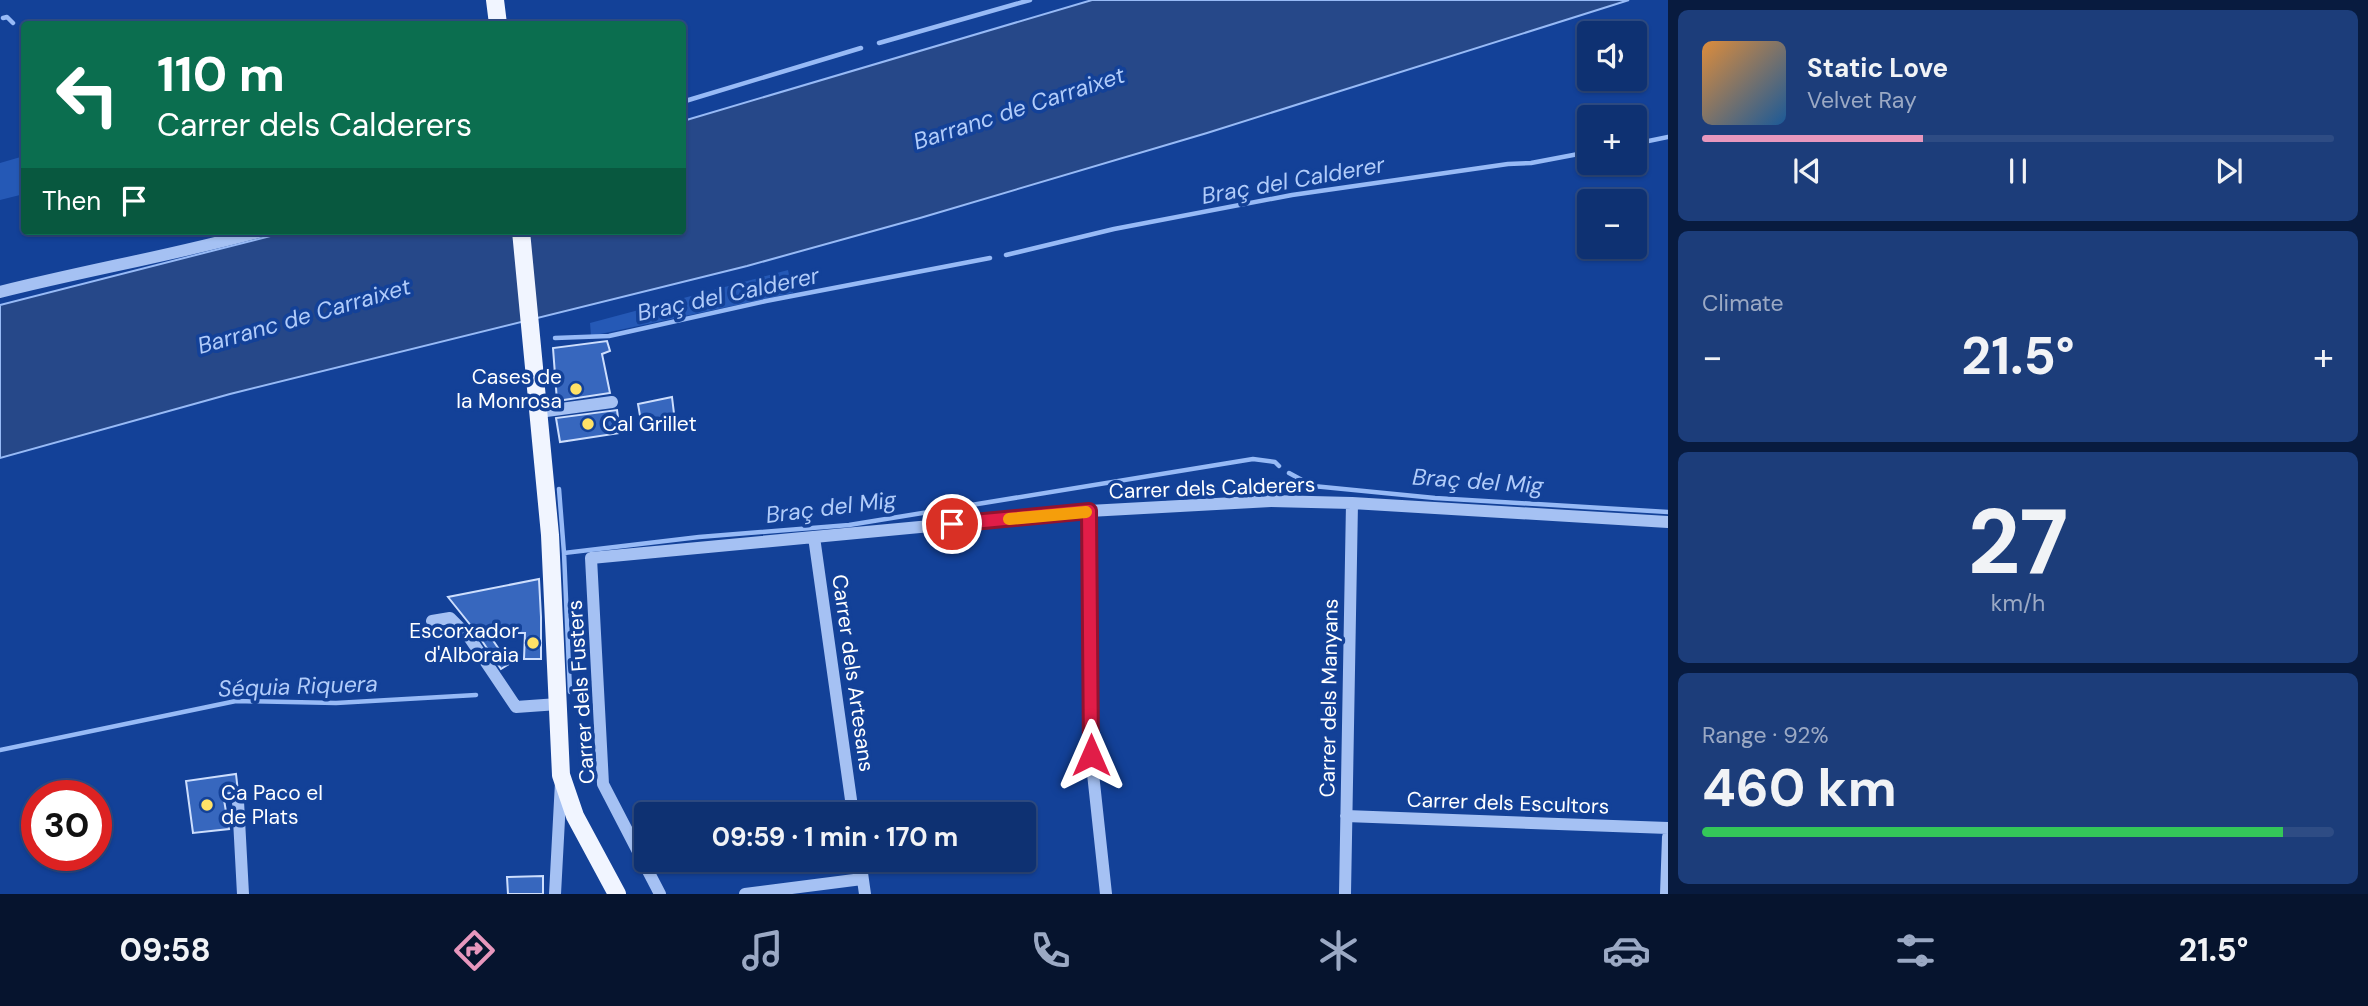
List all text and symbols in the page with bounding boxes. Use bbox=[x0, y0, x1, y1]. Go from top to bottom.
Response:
map controls bbox=[1577, 21, 1647, 259]
button: sound bbox=[1577, 21, 1647, 91]
text: 110 m bbox=[157, 42, 285, 106]
icon: left bbox=[42, 49, 133, 140]
text: Static Love bbox=[1807, 51, 1948, 85]
water label: Barranc de Carraixet bbox=[909, 60, 1129, 156]
text: Velvet Ray bbox=[1807, 85, 1917, 115]
text: Carrer dels Calderers bbox=[157, 104, 472, 146]
button: + bbox=[1577, 105, 1647, 175]
water label: Braç del Calderer bbox=[1199, 149, 1388, 211]
icon: previous bbox=[1788, 152, 1826, 190]
icon: pause bbox=[1999, 152, 2037, 190]
icon: next bbox=[2210, 152, 2248, 190]
icon: arrive bbox=[115, 182, 153, 220]
text: Then bbox=[42, 184, 101, 218]
button: − bbox=[1577, 189, 1647, 259]
water label: Braç del Calderer bbox=[634, 260, 823, 328]
water label: Barranc de Carraixet bbox=[194, 271, 414, 361]
text: Climate bbox=[1702, 288, 1784, 318]
text: 21.5° bbox=[1961, 322, 2075, 390]
text: − bbox=[1702, 332, 1723, 382]
text: + bbox=[2313, 332, 2334, 382]
place label: Cases de la Monrosa bbox=[456, 363, 562, 415]
marker: Cases de la Monrosa bbox=[568, 381, 584, 397]
place label: Cal Grillet bbox=[602, 410, 697, 438]
marker: Cal Grillet bbox=[580, 416, 596, 432]
water label: Braç del Mig bbox=[1411, 461, 1546, 501]
street label: Carrer dels Calderers bbox=[1108, 470, 1316, 506]
text: 27 bbox=[1968, 483, 2068, 601]
water label: Braç del Mig bbox=[764, 484, 899, 530]
pin bbox=[922, 494, 982, 554]
icon: arrive bbox=[933, 505, 971, 543]
street label: Carrer dels Artesans bbox=[825, 573, 881, 773]
text: km/h bbox=[1991, 588, 2045, 618]
street label: Carrer dels Manyans bbox=[1313, 598, 1345, 798]
street label: Carrer dels Fusters bbox=[561, 599, 601, 785]
place label: Escorxador d'Alboraia bbox=[409, 617, 519, 669]
marker: Escorxador d'Alboraia bbox=[525, 635, 541, 651]
water label: Séquia Riquera bbox=[218, 668, 378, 704]
position arrow bbox=[1054, 718, 1128, 792]
text: Range · 92% bbox=[1702, 720, 1829, 750]
text: 460 km bbox=[1702, 754, 1897, 822]
place label: Ca Paco el de Plats bbox=[221, 779, 323, 831]
speed limit sign: 30 bbox=[21, 780, 112, 871]
street label: Carrer dels Escultors bbox=[1406, 785, 1610, 821]
marker: Ca Paco el de Plats bbox=[199, 797, 215, 813]
text: 09:59 · 1 min · 170 m bbox=[712, 820, 958, 854]
icon: directions bbox=[450, 926, 499, 975]
icon: music bbox=[738, 926, 787, 975]
icon: phone bbox=[1026, 926, 1075, 975]
icon: climate bbox=[1314, 926, 1363, 975]
icon: car bbox=[1602, 926, 1651, 975]
icon: filters bbox=[1891, 926, 1940, 975]
text: 09:58 bbox=[120, 929, 211, 971]
text: 21.5° bbox=[2179, 929, 2248, 971]

